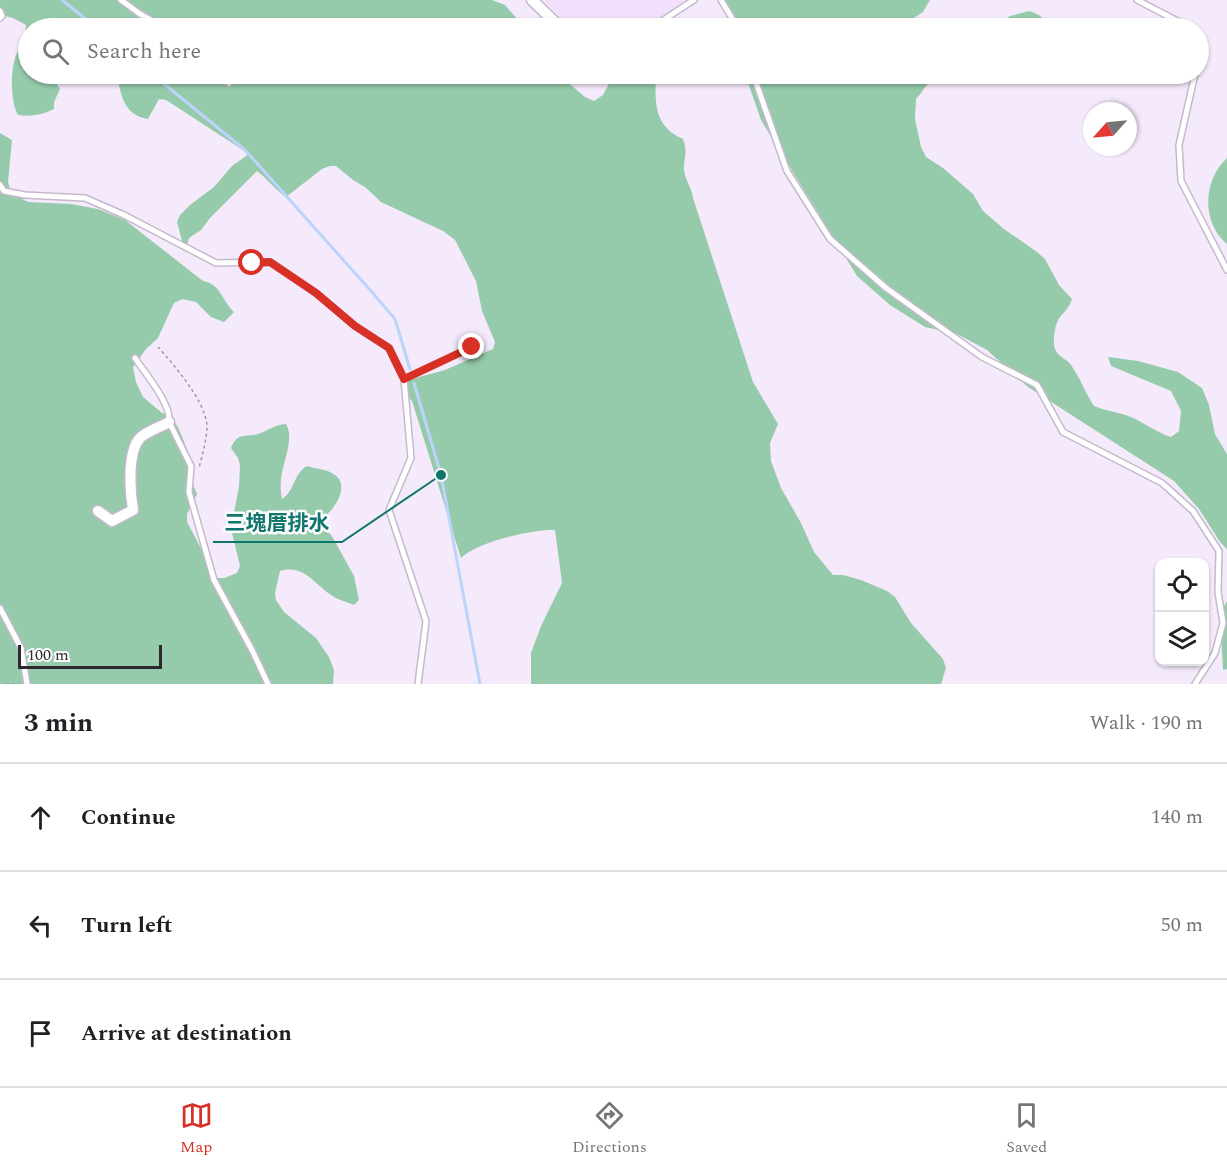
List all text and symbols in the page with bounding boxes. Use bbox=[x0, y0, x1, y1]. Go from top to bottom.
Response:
search box bbox=[18, 18, 1209, 84]
icon: search bbox=[39, 35, 72, 68]
text: Search here bbox=[87, 35, 201, 68]
north arrow bbox=[1083, 102, 1137, 156]
route start bbox=[238, 249, 264, 275]
route end bbox=[458, 333, 484, 359]
callout: 三塊厝排水 bbox=[213, 503, 342, 542]
text: 三塊厝排水 bbox=[225, 508, 330, 540]
map controls bbox=[1155, 558, 1209, 666]
button: locate bbox=[1155, 558, 1209, 612]
button: layers bbox=[1155, 612, 1209, 666]
scale bar bbox=[18, 642, 162, 670]
text: 100 m bbox=[27, 643, 69, 667]
text: 3 min bbox=[24, 703, 93, 743]
text: Walk · 190 m bbox=[1090, 708, 1203, 738]
icon: ahead bbox=[24, 801, 57, 834]
text: Continue bbox=[81, 801, 176, 834]
text: 140 m bbox=[1151, 802, 1203, 832]
icon: left bbox=[24, 909, 57, 942]
text: Turn left bbox=[81, 909, 173, 942]
text: 50 m bbox=[1161, 910, 1203, 940]
icon: arrive bbox=[24, 1017, 57, 1050]
text: Arrive at destination bbox=[81, 1017, 292, 1050]
tab: Map bbox=[180, 1099, 213, 1159]
tab: Directions bbox=[572, 1099, 647, 1159]
tab: Saved bbox=[1006, 1099, 1047, 1159]

